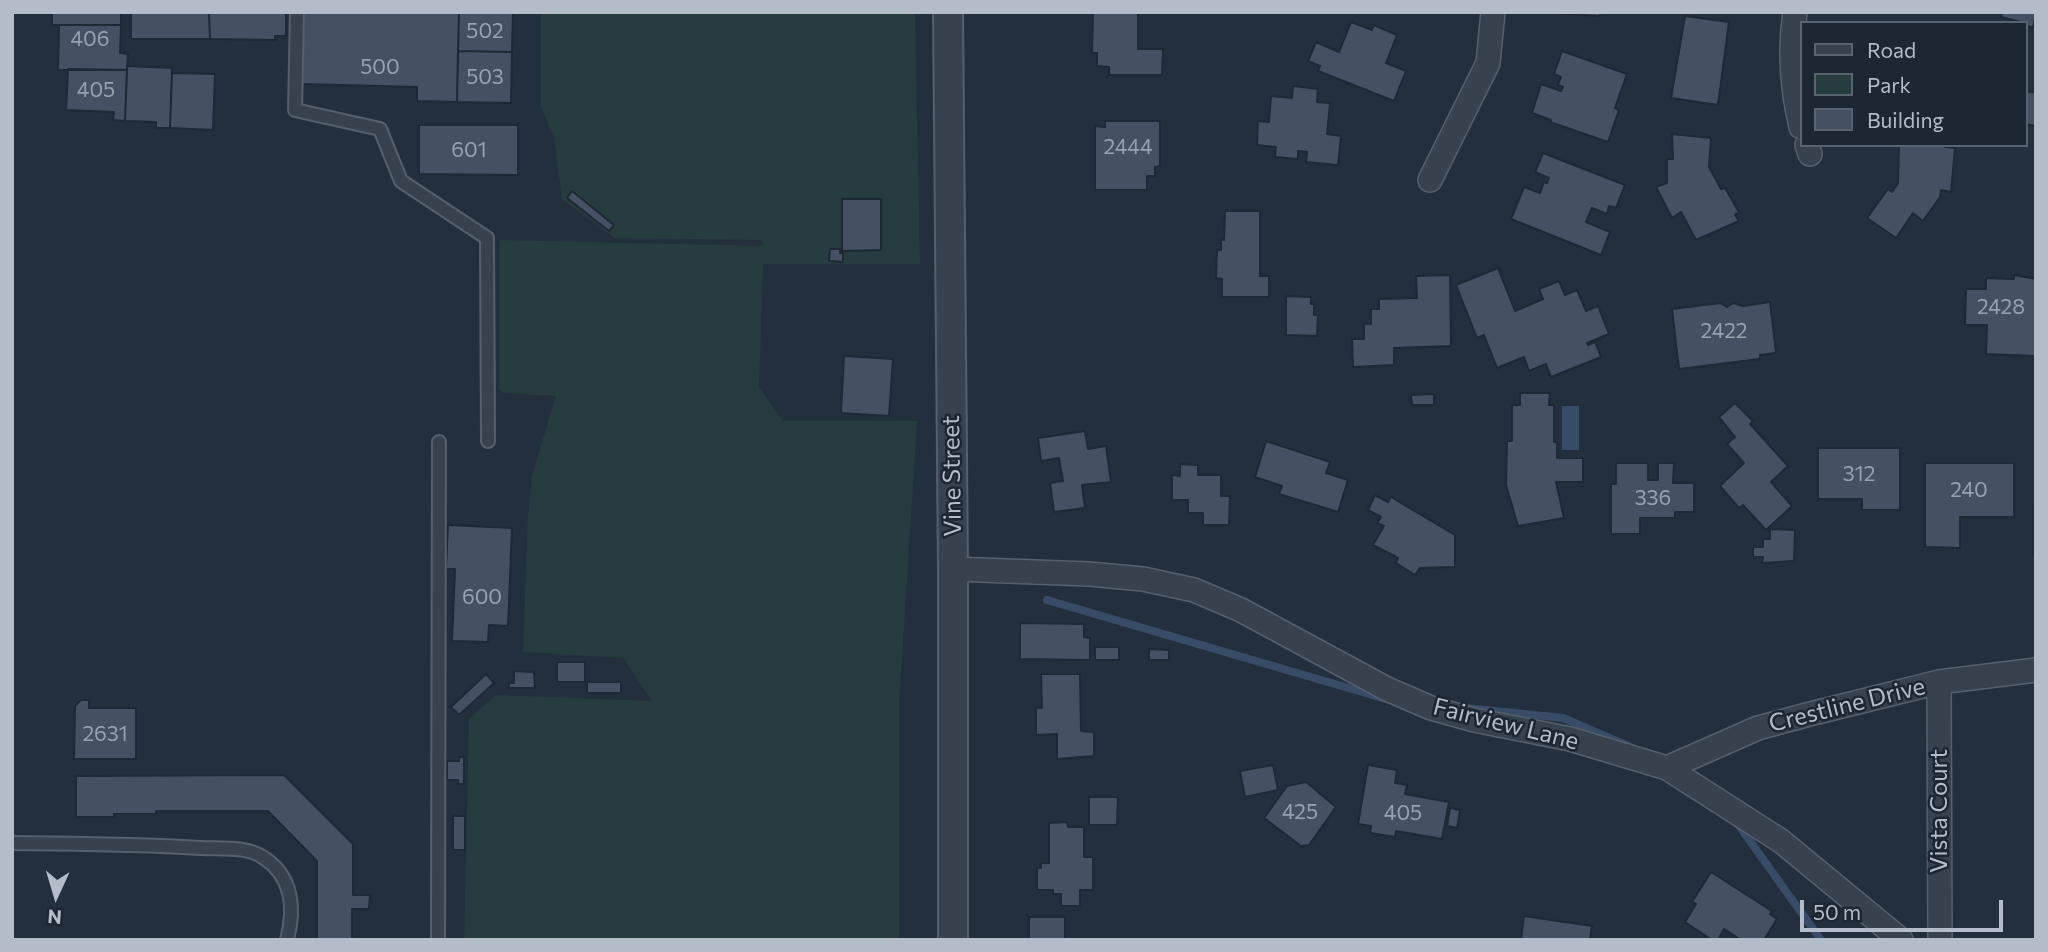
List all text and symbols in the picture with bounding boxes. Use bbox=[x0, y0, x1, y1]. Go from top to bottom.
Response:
house number: 502 bbox=[466, 18, 504, 44]
legend bbox=[1800, 21, 2027, 147]
house number: 406 bbox=[70, 26, 110, 52]
text: Road bbox=[1867, 37, 1916, 62]
house number: 500 bbox=[360, 54, 400, 80]
house number: 503 bbox=[466, 64, 504, 90]
text: Park bbox=[1867, 72, 1911, 97]
house number: 405 bbox=[77, 77, 115, 103]
text: Building bbox=[1867, 107, 1944, 132]
house number: 2444 bbox=[1103, 134, 1153, 160]
house number: 601 bbox=[451, 137, 487, 163]
house number: 2428 bbox=[1977, 294, 2025, 320]
house number: 2422 bbox=[1701, 318, 1747, 344]
street label: Vine Street bbox=[937, 415, 967, 537]
house number: 312 bbox=[1843, 461, 1875, 487]
house number: 240 bbox=[1950, 477, 1988, 503]
house number: 336 bbox=[1635, 485, 1671, 511]
house number: 600 bbox=[462, 584, 502, 610]
street label: Crestline Drive bbox=[1766, 672, 1928, 738]
street label: Fairview Lane bbox=[1430, 692, 1582, 756]
house number: 2631 bbox=[82, 721, 128, 747]
street label: Vista Court bbox=[1925, 749, 1953, 873]
house number: 425 bbox=[1282, 799, 1318, 825]
house number: 405 bbox=[1384, 800, 1422, 826]
north arrow bbox=[21, 861, 91, 931]
scale bar bbox=[1803, 886, 2006, 930]
text: 50 m bbox=[1813, 899, 1861, 924]
text: N bbox=[47, 905, 62, 929]

